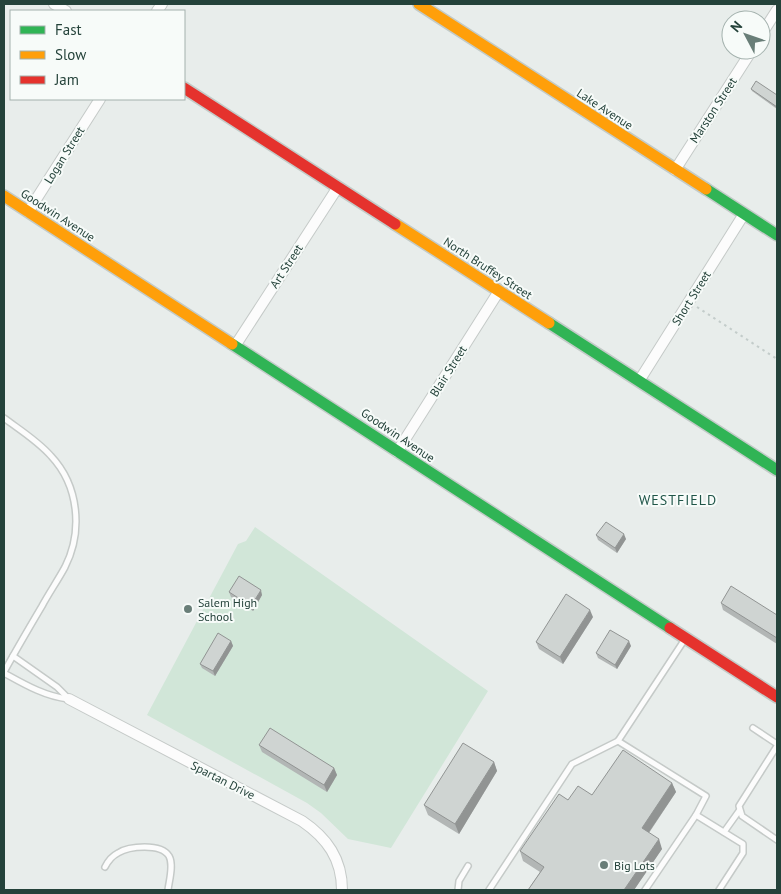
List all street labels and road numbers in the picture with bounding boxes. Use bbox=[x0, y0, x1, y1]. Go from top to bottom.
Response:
street label: Marston Street bbox=[686, 74, 740, 146]
street label: Lake Avenue bbox=[574, 85, 636, 133]
street label: Logan Street bbox=[40, 124, 88, 186]
street label: Goodwin Avenue bbox=[18, 185, 98, 245]
street label: North Bruffey Street bbox=[441, 234, 535, 302]
street label: Art Street bbox=[266, 241, 306, 291]
street label: Short Street bbox=[668, 268, 714, 328]
street label: Blair Street bbox=[426, 343, 470, 399]
street label: Goodwin Avenue bbox=[358, 405, 438, 465]
street label: Spartan Drive bbox=[188, 757, 258, 803]

